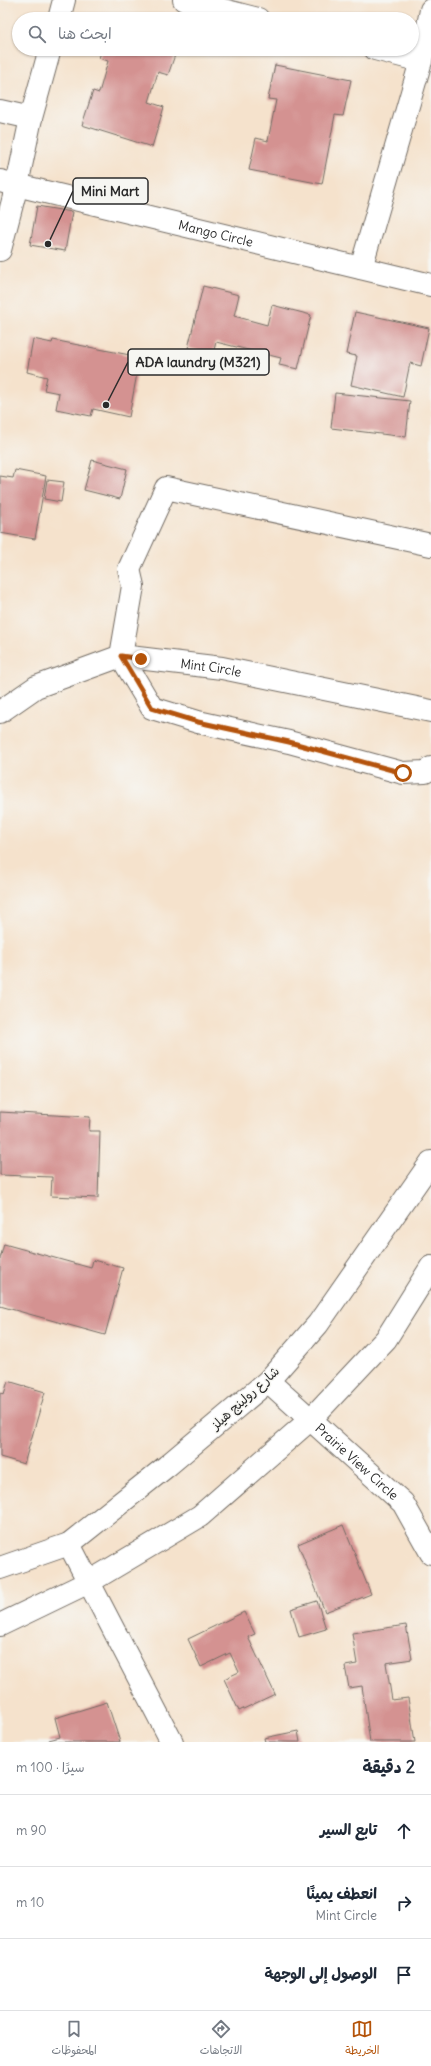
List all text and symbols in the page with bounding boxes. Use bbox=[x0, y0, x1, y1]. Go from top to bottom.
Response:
search box bbox=[12, 12, 419, 56]
icon: search bbox=[26, 23, 48, 45]
text: ابحث هنا bbox=[58, 24, 112, 43]
callout: Mini Mart bbox=[73, 178, 148, 204]
text: Mini Mart bbox=[81, 182, 140, 200]
street label: Mango Circle bbox=[177, 216, 255, 250]
callout: ADA laundry (M321) bbox=[128, 349, 269, 375]
text: ADA laundry (M321) bbox=[136, 353, 260, 371]
route end bbox=[132, 650, 150, 668]
street label: Mint Circle bbox=[179, 655, 243, 680]
route start bbox=[394, 764, 412, 782]
street label: شارع رولينج هيلز bbox=[206, 1363, 284, 1435]
street label: Prairie View Circle bbox=[312, 1420, 402, 1503]
text: 2 دقيقة bbox=[362, 1756, 415, 1778]
text: سيرًا · 100 m bbox=[16, 1759, 85, 1776]
text: تابع السير bbox=[320, 1820, 377, 1839]
icon: ahead bbox=[393, 1820, 415, 1842]
text: 90 m bbox=[16, 1822, 47, 1839]
text: انعطف يمينًا bbox=[306, 1884, 377, 1903]
icon: right bbox=[393, 1892, 415, 1914]
text: 10 m bbox=[16, 1894, 44, 1911]
text: Mint Circle bbox=[316, 1907, 377, 1924]
text: الوصول إلى الوجهة bbox=[264, 1964, 377, 1983]
icon: arrive bbox=[393, 1964, 415, 1986]
tab: المحفوظات bbox=[52, 2018, 97, 2060]
tab: الاتجاهات bbox=[200, 2018, 242, 2060]
tab: الخريطة bbox=[345, 2018, 380, 2060]

